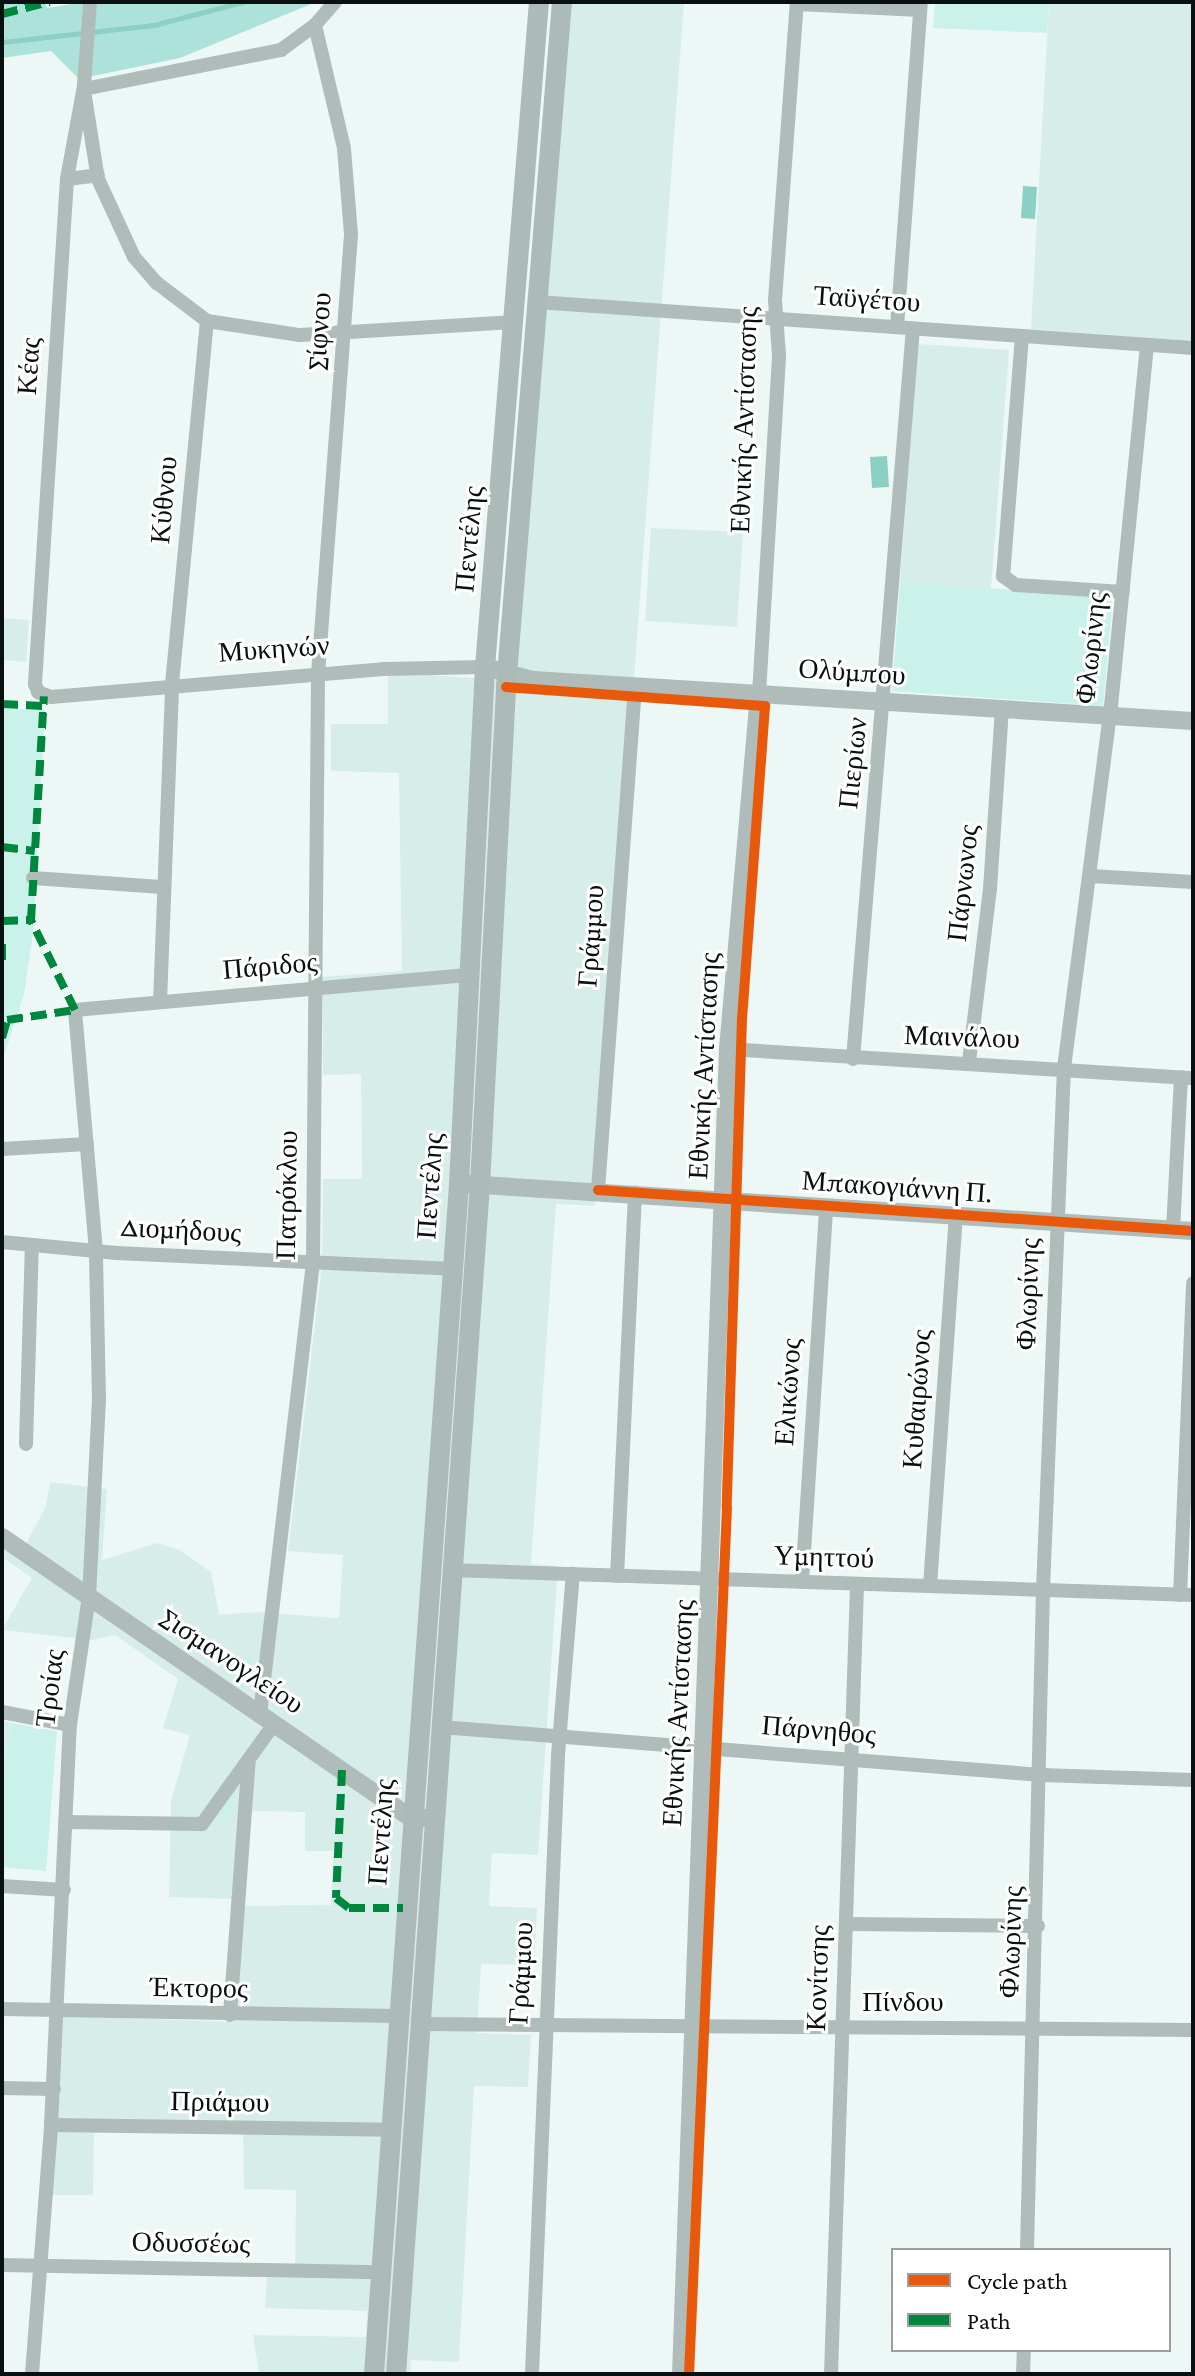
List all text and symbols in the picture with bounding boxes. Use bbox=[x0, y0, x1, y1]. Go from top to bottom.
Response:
street label: Ταϋγέτου bbox=[812, 279, 922, 319]
street label: Σίφνου bbox=[300, 291, 338, 371]
street label: Εθνικής Αντίστασης bbox=[723, 306, 765, 534]
street label: Κέας bbox=[10, 336, 48, 396]
street label: Κύθνου bbox=[143, 455, 185, 545]
street label: Πεντέλης bbox=[448, 484, 490, 594]
street label: Φλωρίνης bbox=[1068, 590, 1114, 706]
street label: Μυκηνών bbox=[217, 628, 331, 670]
street label: Ολύμπου bbox=[797, 651, 907, 693]
street label: Πιερίων bbox=[831, 715, 875, 811]
street label: Πάρνωνος bbox=[940, 823, 986, 943]
street label: Γράμμου bbox=[571, 884, 611, 988]
street label: Πάριδος bbox=[221, 945, 319, 987]
street label: Εθνικής Αντίστασης bbox=[681, 952, 727, 1180]
street label: Μαινάλου bbox=[904, 1018, 1020, 1056]
street label: Πατρόκλου bbox=[269, 1130, 305, 1260]
street label: Πεντέλης bbox=[410, 1132, 450, 1240]
street label: Μπακογιάννη Π. bbox=[801, 1164, 993, 1210]
street label: Διομήδους bbox=[120, 1210, 242, 1250]
street label: Φλωρίνης bbox=[1009, 1237, 1047, 1351]
street label: Κυθαιρώνος bbox=[895, 1328, 939, 1470]
street label: Ελικώνος bbox=[767, 1337, 809, 1447]
street label: Υμηττού bbox=[773, 1538, 875, 1576]
street label: Εθνικής Αντίστασης bbox=[655, 1599, 701, 1827]
street label: Σισμανογλείου bbox=[154, 1601, 310, 1721]
street label: Τροίας bbox=[29, 1647, 71, 1729]
street label: Πάρνηθος bbox=[760, 1708, 878, 1752]
street label: Πεντέλης bbox=[361, 1778, 401, 1886]
street label: Φλωρίνης bbox=[992, 1885, 1030, 1999]
street label: Γράμμου bbox=[502, 1921, 540, 2025]
street label: Κονίτσης bbox=[799, 1924, 837, 2032]
street label: Έκτορος bbox=[150, 1970, 248, 2006]
street label: Πίνδου bbox=[862, 1985, 944, 2019]
street label: Πριάμου bbox=[170, 2084, 270, 2120]
street label: Οδυσσέως bbox=[131, 2225, 251, 2261]
legend bbox=[891, 2248, 1171, 2352]
text: Cycle path bbox=[967, 2267, 1068, 2294]
text: Path bbox=[967, 2307, 1011, 2334]

